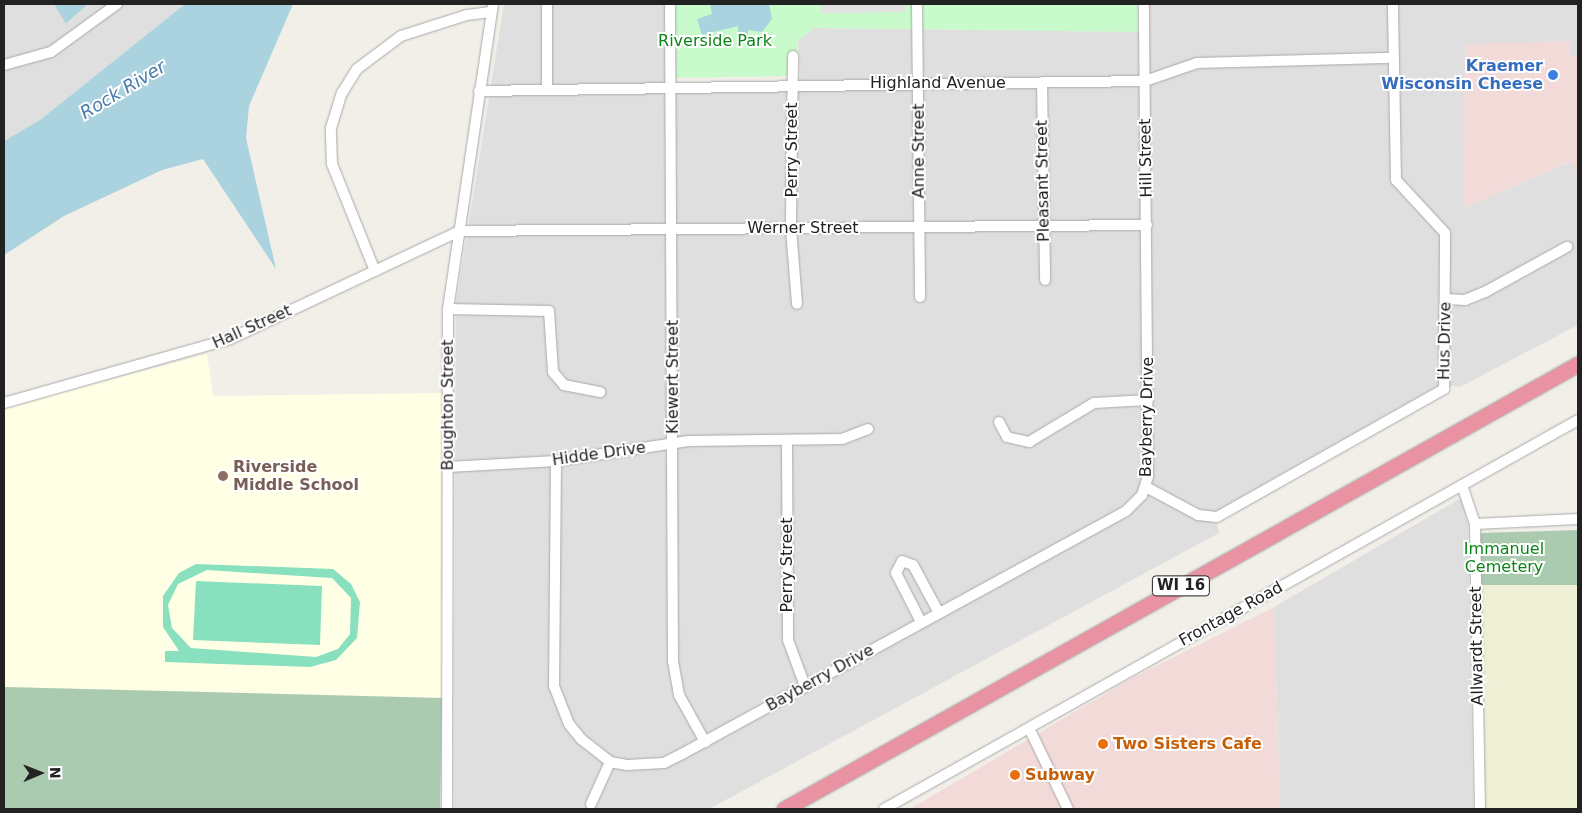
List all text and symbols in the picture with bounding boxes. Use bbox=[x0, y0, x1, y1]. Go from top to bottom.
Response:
park label: Riverside Park bbox=[658, 31, 772, 51]
water label: Rock River bbox=[76, 56, 170, 124]
place label: Kraemer Wisconsin Cheese bbox=[1381, 56, 1543, 94]
marker: Kraemer Wisconsin Cheese bbox=[1547, 69, 1559, 81]
street label: Highland Avenue bbox=[870, 73, 1006, 93]
street label: Perry Street bbox=[782, 103, 802, 197]
street label: Anne Street bbox=[909, 104, 929, 198]
street label: Hill Street bbox=[1136, 118, 1156, 198]
street label: Pleasant Street bbox=[1032, 120, 1054, 242]
street label: Werner Street bbox=[747, 218, 859, 238]
street label: Hall Street bbox=[210, 301, 294, 353]
street label: Hus Drive bbox=[1435, 302, 1455, 380]
street label: Kiewert Street bbox=[663, 320, 683, 434]
street label: Boughton Street bbox=[438, 339, 458, 471]
street label: Bayberry Drive bbox=[1136, 357, 1158, 477]
street label: Hidde Drive bbox=[551, 438, 647, 470]
place label: Riverside Middle School bbox=[233, 457, 359, 495]
marker: Riverside Middle School bbox=[217, 470, 229, 482]
street label: Perry Street bbox=[777, 518, 797, 612]
park label: Immanuel Cemetery bbox=[1464, 539, 1544, 577]
road number: WI 16 bbox=[1151, 574, 1211, 598]
street label: Frontage Road bbox=[1176, 578, 1286, 650]
street label: Allwardt Street bbox=[1466, 586, 1488, 706]
street label: Bayberry Drive bbox=[763, 640, 877, 716]
place label: Two Sisters Cafe bbox=[1113, 734, 1262, 754]
marker: Two Sisters Cafe bbox=[1097, 738, 1109, 750]
north arrow bbox=[15, 748, 65, 798]
place label: Subway bbox=[1025, 765, 1095, 785]
text: N bbox=[47, 767, 63, 779]
marker: Subway bbox=[1009, 769, 1021, 781]

